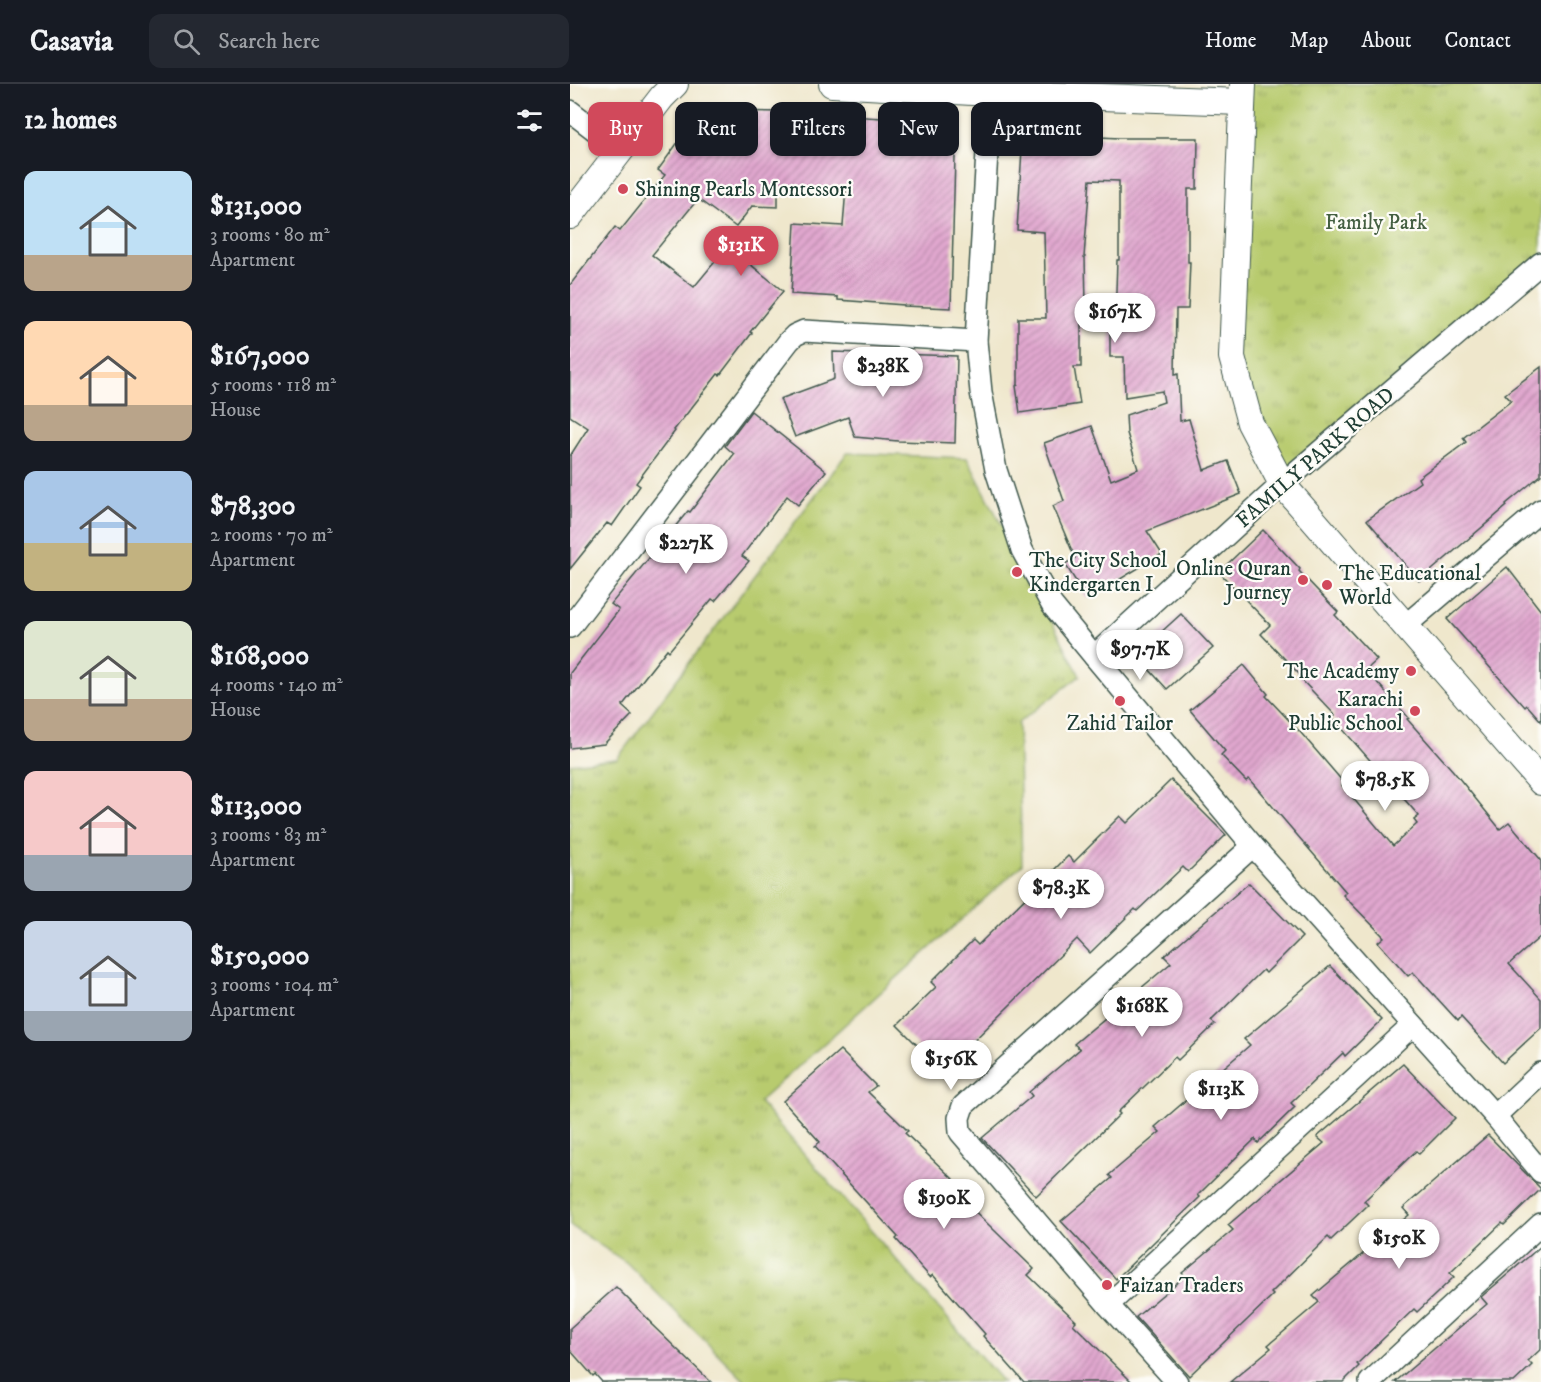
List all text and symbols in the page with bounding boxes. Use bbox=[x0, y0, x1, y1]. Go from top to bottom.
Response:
search box bbox=[149, 14, 569, 68]
text: Casavia bbox=[30, 24, 113, 59]
icon: search bbox=[170, 25, 203, 58]
text: Search here bbox=[218, 28, 320, 55]
text: Home bbox=[1205, 28, 1257, 54]
text: Map bbox=[1290, 28, 1328, 54]
text: About bbox=[1361, 28, 1412, 54]
text: Contact bbox=[1445, 28, 1511, 54]
chip: Buy bbox=[588, 102, 663, 156]
chip: Rent bbox=[675, 102, 758, 156]
chip: Filters bbox=[770, 102, 866, 156]
chip: New bbox=[878, 102, 959, 156]
chip: Apartment bbox=[971, 102, 1103, 156]
text: 12 homes bbox=[24, 104, 117, 137]
icon: filters bbox=[513, 104, 546, 137]
place label: Shining Pearls Montessori bbox=[635, 177, 852, 203]
marker: Shining Pearls Montessori bbox=[616, 182, 630, 196]
text: $131,000 bbox=[210, 190, 302, 223]
icon: home bbox=[72, 195, 144, 267]
park label: Family Park bbox=[1325, 210, 1428, 236]
text: 3 rooms · 80 m² bbox=[210, 223, 330, 248]
pin: $131K bbox=[699, 226, 783, 277]
text: $131K bbox=[717, 233, 765, 258]
text: Apartment bbox=[210, 248, 295, 273]
pin: $167K bbox=[1073, 293, 1157, 344]
text: $167K bbox=[1088, 300, 1142, 325]
text: $167,000 bbox=[210, 340, 310, 373]
icon: home bbox=[72, 345, 144, 417]
pin: $238K bbox=[841, 347, 925, 398]
text: $238K bbox=[857, 354, 909, 379]
text: 5 rooms · 118 m² bbox=[210, 373, 336, 398]
street label: FAMILY PARK ROAD bbox=[1231, 382, 1400, 534]
text: House bbox=[210, 398, 261, 423]
text: $78,300 bbox=[210, 490, 296, 523]
icon: home bbox=[72, 495, 144, 567]
text: 2 rooms · 70 m² bbox=[210, 523, 333, 548]
pin: $227K bbox=[644, 524, 728, 575]
text: $227K bbox=[659, 531, 713, 556]
text: Apartment bbox=[210, 548, 295, 573]
place label: The City School Kindergarten I bbox=[1029, 548, 1168, 598]
place label: Online Quran Journey bbox=[1176, 556, 1292, 606]
place label: The Educational World bbox=[1338, 561, 1482, 611]
marker: The City School Kindergarten I bbox=[1010, 565, 1024, 579]
marker: Online Quran Journey bbox=[1296, 573, 1310, 587]
marker: The Educational World bbox=[1320, 578, 1334, 592]
pin: $97.7K bbox=[1091, 630, 1189, 681]
text: $97.7K bbox=[1110, 637, 1170, 662]
text: $168,000 bbox=[210, 640, 309, 673]
icon: home bbox=[72, 645, 144, 717]
place label: The Academy bbox=[1283, 659, 1400, 685]
marker: The Academy bbox=[1404, 664, 1418, 678]
text: 4 rooms · 140 m² bbox=[210, 673, 343, 698]
place label: Karachi Public School bbox=[1288, 687, 1404, 737]
marker: Zahid Tailor bbox=[1113, 694, 1127, 708]
text: House bbox=[210, 698, 261, 723]
marker: Karachi Public School bbox=[1408, 704, 1422, 718]
place label: Zahid Tailor bbox=[1067, 711, 1173, 737]
pin: $78.5K bbox=[1336, 761, 1434, 812]
text: $78.5K bbox=[1355, 768, 1415, 793]
text: $113,000 bbox=[210, 790, 302, 823]
icon: home bbox=[72, 795, 144, 867]
text: 3 rooms · 83 m² bbox=[210, 823, 326, 848]
text: Apartment bbox=[210, 848, 295, 873]
pin: $78.3K bbox=[1012, 869, 1110, 920]
text: $78.3K bbox=[1032, 876, 1090, 901]
text: $150,000 bbox=[210, 940, 309, 973]
icon: home bbox=[72, 945, 144, 1017]
text: 3 rooms · 104 m² bbox=[210, 973, 338, 998]
pin: $168K bbox=[1100, 987, 1184, 1038]
text: $168K bbox=[1116, 994, 1168, 1019]
text: Apartment bbox=[210, 998, 295, 1023]
pin: $156K bbox=[909, 1040, 993, 1091]
text: $156K bbox=[925, 1047, 977, 1072]
pin: $113K bbox=[1179, 1070, 1263, 1121]
text: $113K bbox=[1197, 1077, 1245, 1102]
pin: $190K bbox=[902, 1179, 986, 1230]
text: $190K bbox=[918, 1186, 971, 1211]
pin: $150K bbox=[1357, 1219, 1441, 1270]
text: $150K bbox=[1373, 1226, 1425, 1251]
place label: Faizan Traders bbox=[1119, 1273, 1244, 1299]
marker: Faizan Traders bbox=[1100, 1278, 1114, 1292]

